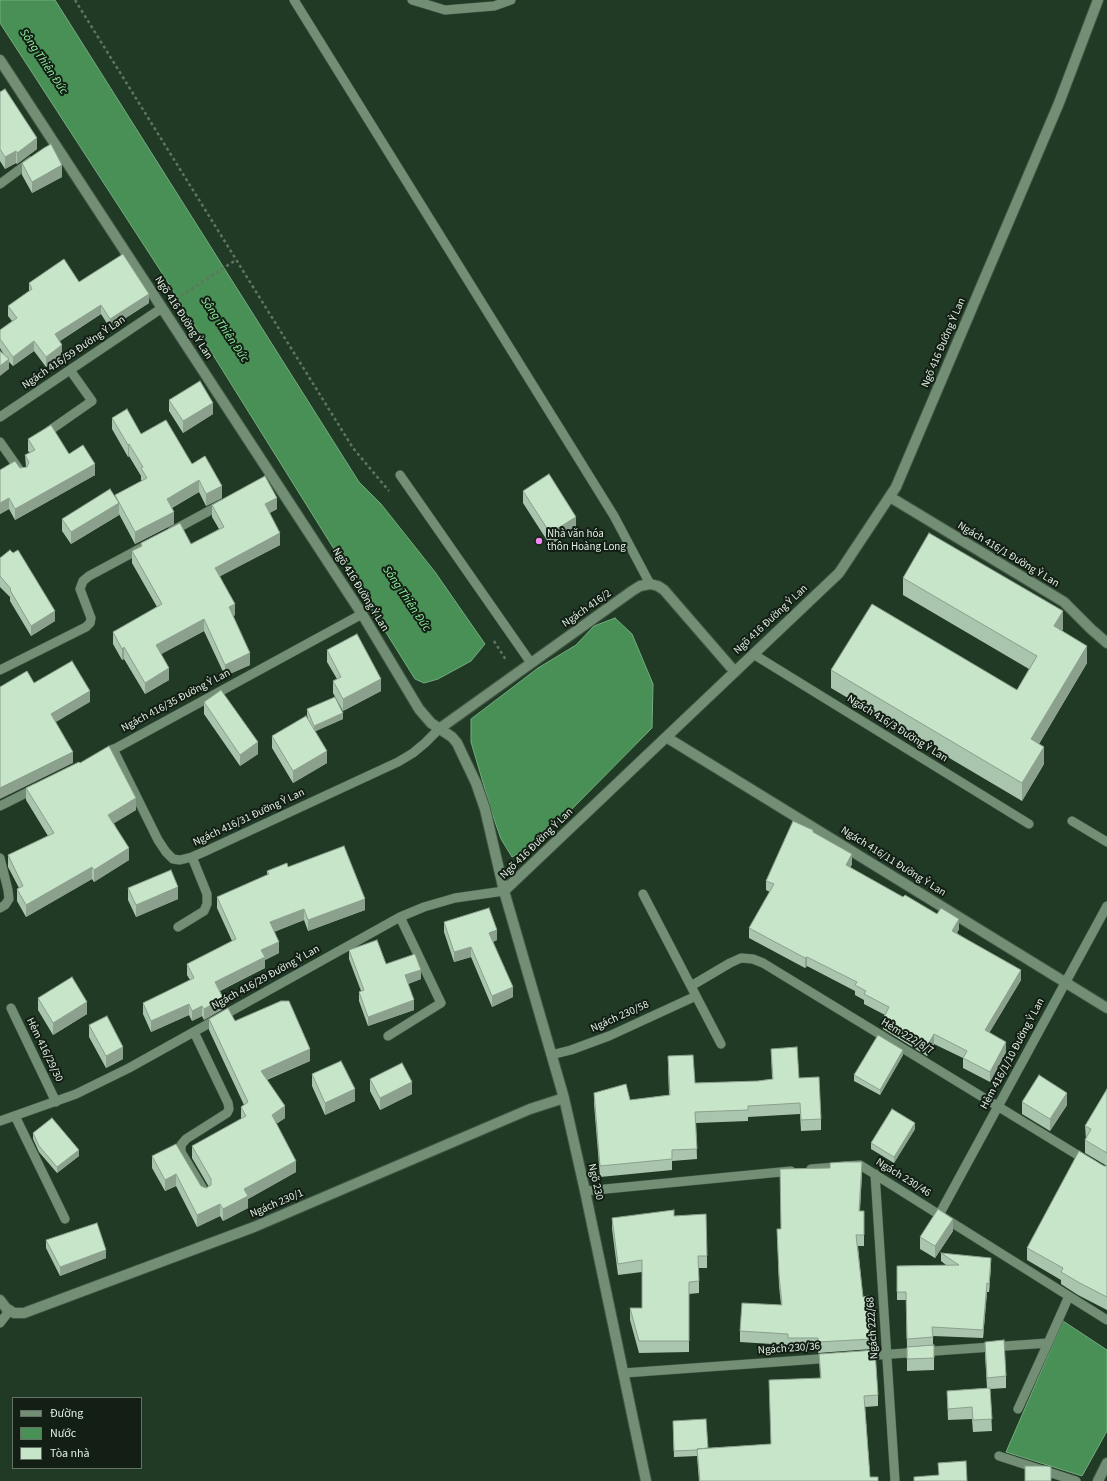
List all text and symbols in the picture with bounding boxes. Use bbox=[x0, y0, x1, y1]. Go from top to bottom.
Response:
water label: Sông Thiên Đức bbox=[16, 26, 70, 98]
street label: Ngõ 416 Đường Ỷ Lan bbox=[151, 274, 215, 362]
water label: Sông Thiên Đức bbox=[197, 294, 251, 366]
street label: Ngõ 416 Đường Ỷ Lan bbox=[919, 296, 969, 390]
street label: Ngách 416/59 Đường Ỷ Lan bbox=[20, 314, 128, 392]
street label: Ngách 416/1 Đường Ỷ Lan bbox=[955, 519, 1061, 591]
place label: Nhà văn hóa thôn Hoàng Long bbox=[547, 528, 626, 554]
marker: Nhà văn hóa thôn Hoàng Long bbox=[534, 536, 544, 546]
street label: Ngõ 416 Đường Ỷ Lan bbox=[329, 546, 391, 634]
water label: Sông Thiên Đức bbox=[379, 563, 433, 635]
street label: Ngõ 416 Đường Ỷ Lan bbox=[731, 582, 811, 658]
street label: Ngách 416/2 bbox=[560, 587, 614, 631]
street label: Ngách 416/35 Đường Ỷ Lan bbox=[119, 667, 233, 735]
street label: Ngách 416/3 Đường Ỷ Lan bbox=[844, 693, 950, 765]
street label: Ngách 416/31 Đường Ỷ Lan bbox=[191, 786, 307, 850]
street label: Ngõ 416 Đường Ỷ Lan bbox=[498, 806, 576, 882]
street label: Ngách 416/11 Đường Ỷ Lan bbox=[838, 824, 948, 900]
street label: Ngách 416/29 Đường Ỷ Lan bbox=[210, 943, 322, 1013]
street label: Hẻm 416/1/10 Đường Ỷ Lan bbox=[978, 996, 1048, 1112]
street label: Ngách 230/58 bbox=[589, 998, 651, 1036]
street label: Hẻm 416/29/30 bbox=[23, 1016, 65, 1084]
street label: Hẻm 222/8/7 bbox=[878, 1016, 936, 1058]
street label: Ngách 230/46 bbox=[873, 1156, 933, 1200]
street label: Ngõ 230 bbox=[584, 1162, 606, 1202]
street label: Ngách 230/1 bbox=[248, 1187, 306, 1221]
street label: Ngách 222/68 bbox=[864, 1296, 882, 1360]
street label: Ngách 230/36 bbox=[757, 1340, 821, 1358]
legend bbox=[12, 1397, 142, 1469]
text: Đường bbox=[50, 1405, 83, 1422]
text: Nước bbox=[50, 1425, 76, 1442]
text: Tòa nhà bbox=[50, 1445, 90, 1462]

